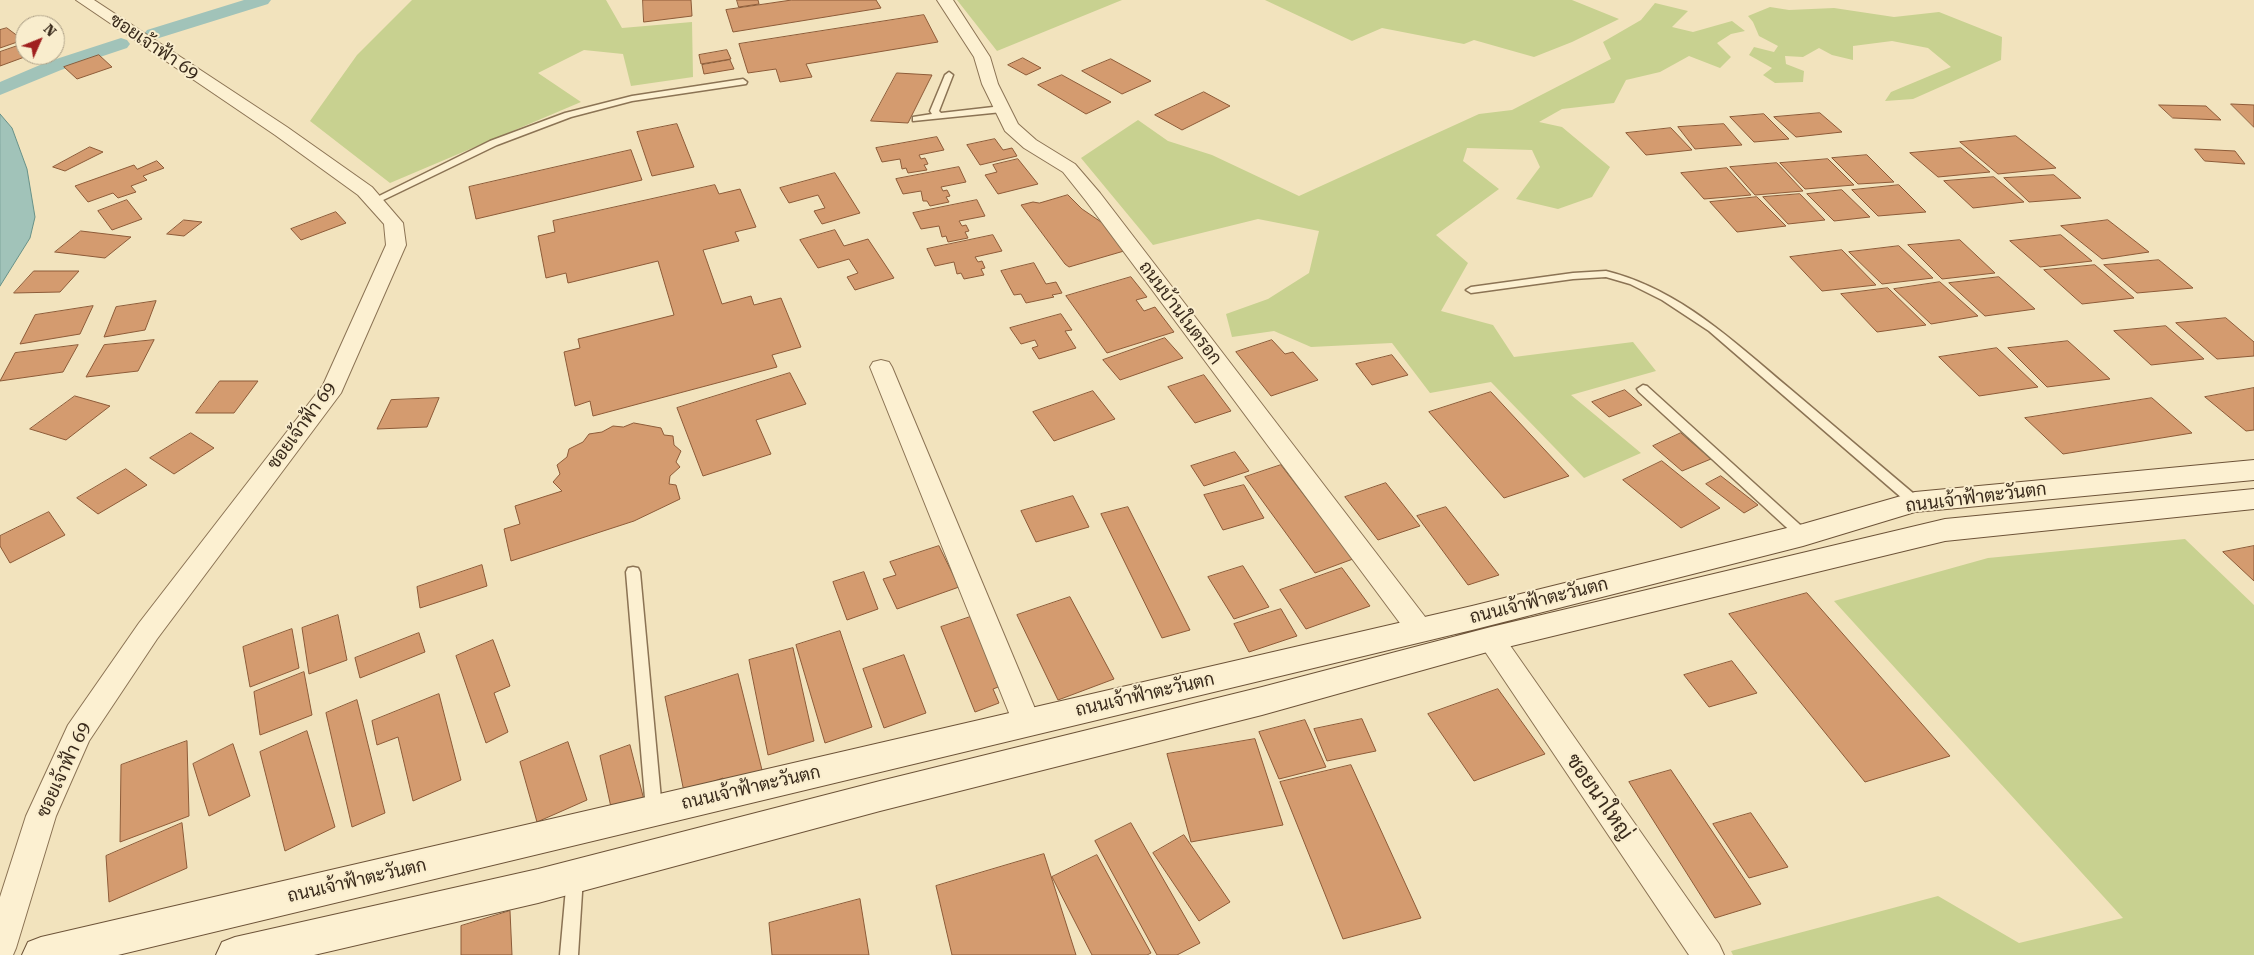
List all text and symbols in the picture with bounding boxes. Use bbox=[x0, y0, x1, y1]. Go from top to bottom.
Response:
street label: ซอยเจ้าฟ้า 69 bbox=[105, 9, 203, 85]
north arrow bbox=[15, 15, 65, 65]
text: N bbox=[41, 21, 60, 40]
street label: ถนนบ้านในตรอก bbox=[1134, 257, 1226, 369]
street label: ซอยเจ้าฟ้า 69 bbox=[263, 378, 341, 474]
street label: ถนนเจ้าฟ้าตะวันตก bbox=[1904, 479, 2048, 517]
street label: ถนนเจ้าฟ้าตะวันตก bbox=[1468, 573, 1610, 629]
street label: ถนนเจ้าฟ้าตะวันตก bbox=[1073, 669, 1217, 721]
street label: ซอยเจ้าฟ้า 69 bbox=[33, 719, 95, 821]
street label: ซอยนาใหญ่ bbox=[1560, 749, 1638, 845]
street label: ถนนเจ้าฟ้าตะวันตก bbox=[679, 762, 823, 814]
street label: ถนนเจ้าฟ้าตะวันตก bbox=[285, 855, 429, 907]

